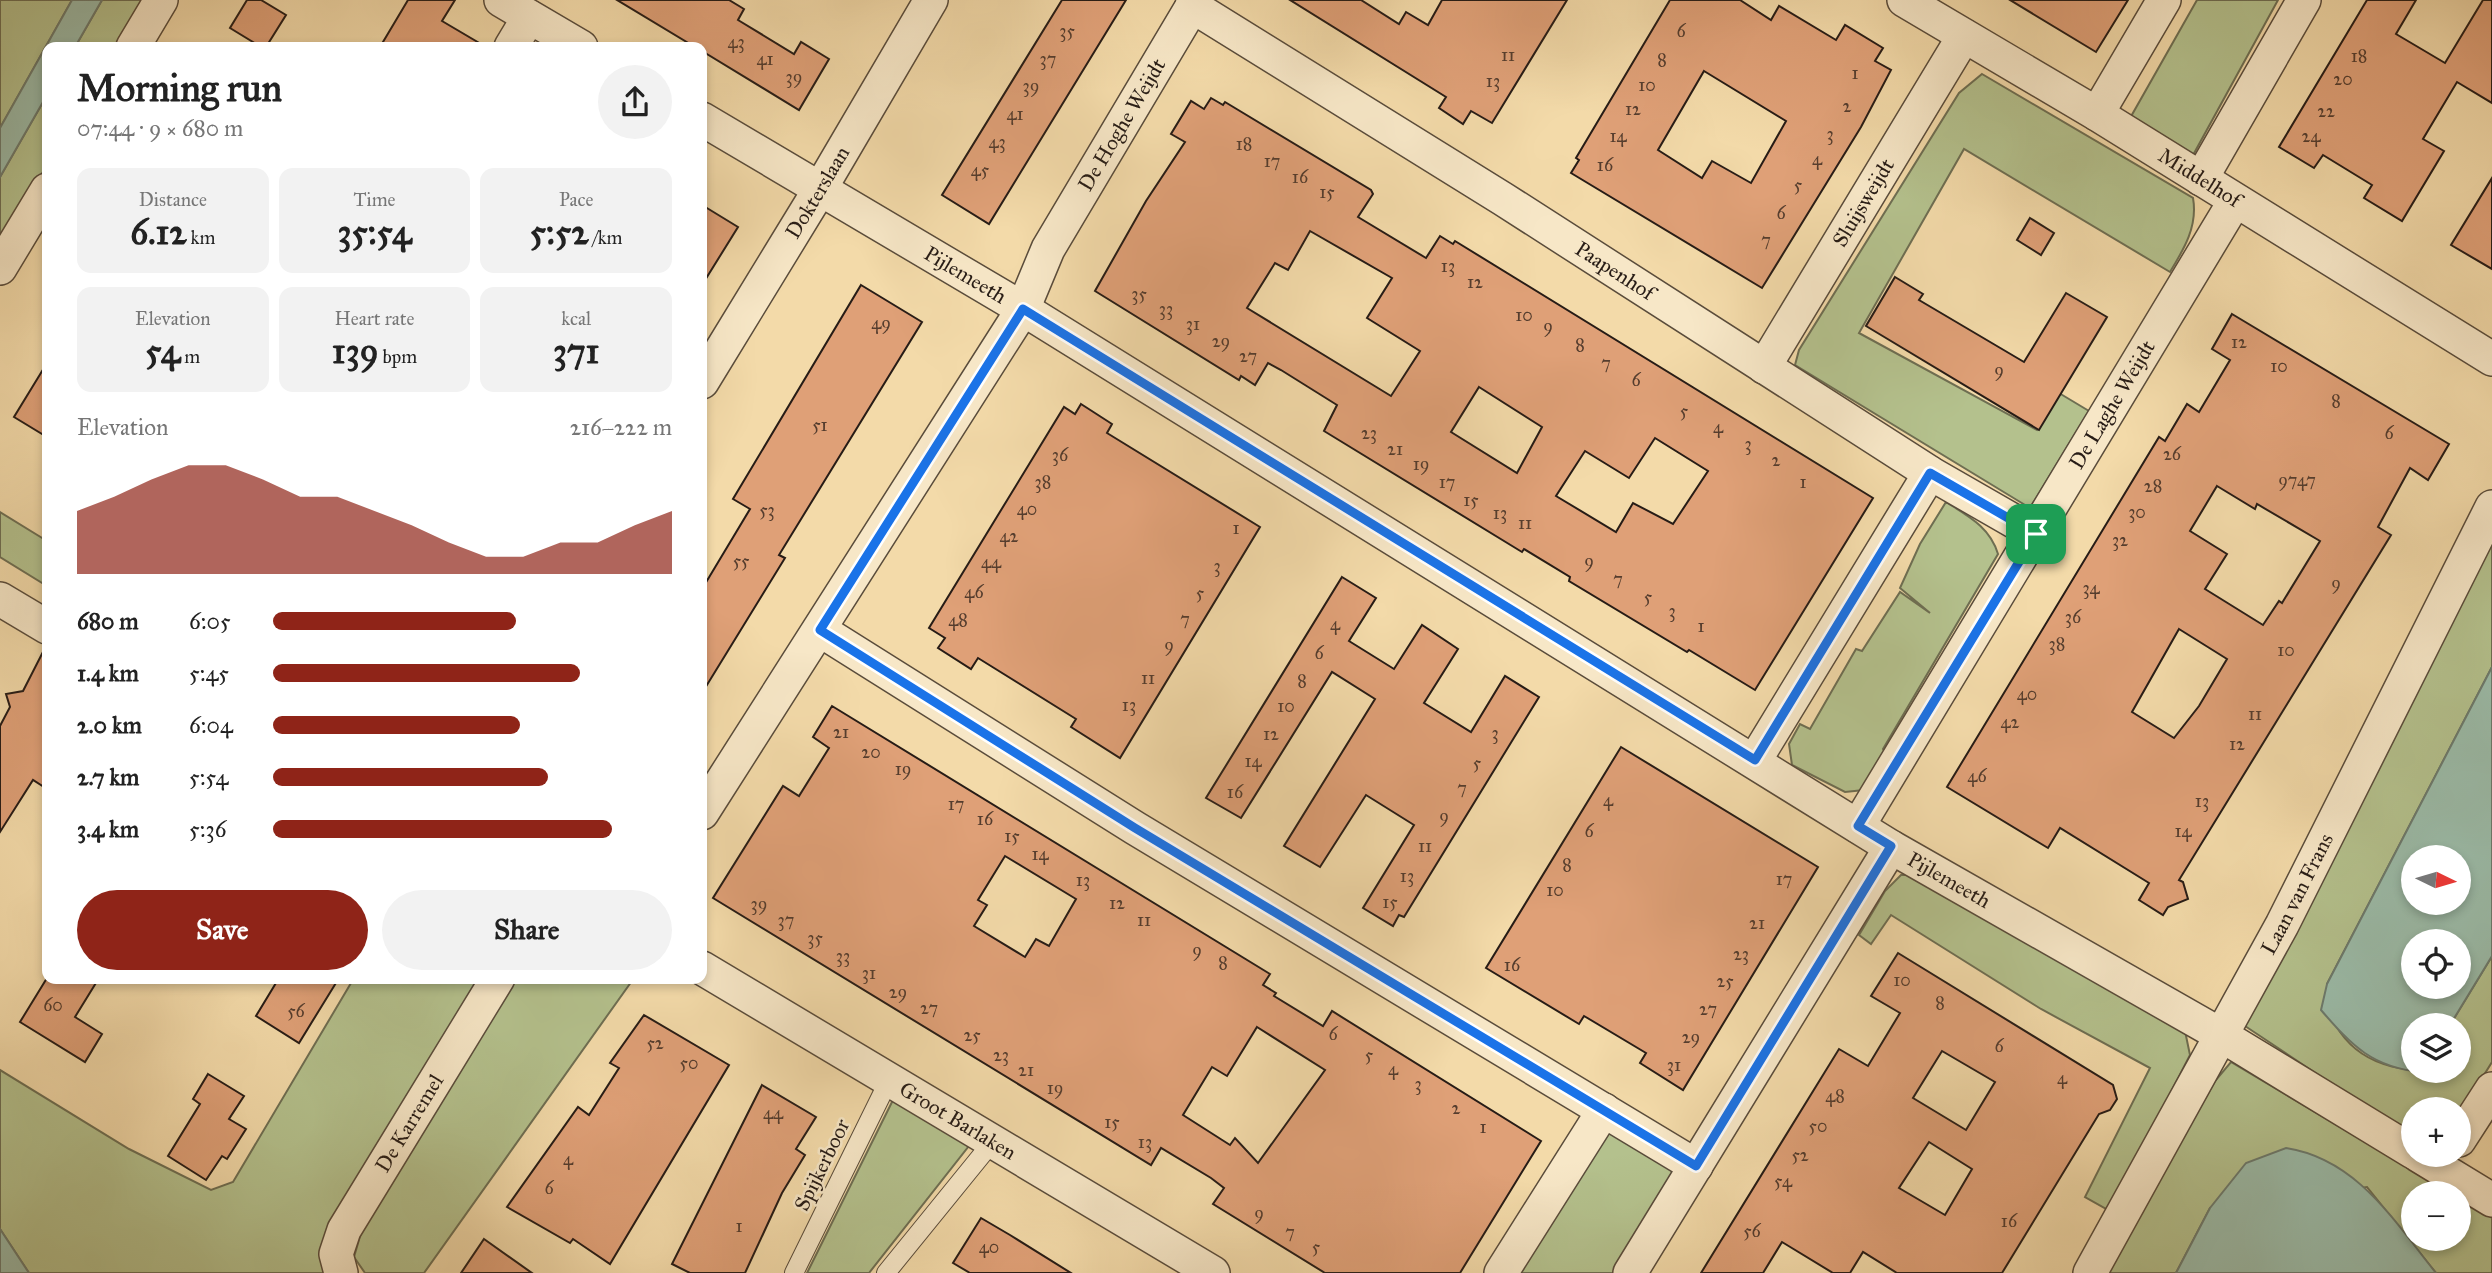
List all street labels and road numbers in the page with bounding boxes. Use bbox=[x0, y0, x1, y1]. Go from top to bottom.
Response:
street label: De Hoghe Weijdt bbox=[1072, 53, 1172, 196]
street label: Dokterslaan bbox=[780, 141, 855, 244]
street label: Middelhof bbox=[2154, 142, 2248, 215]
street label: Sluijsweijdt bbox=[1827, 153, 1900, 252]
street label: Paapenhof bbox=[1570, 236, 1662, 307]
street label: Pijlemeeth bbox=[919, 240, 1012, 310]
street label: De Laghe Weijdt bbox=[2063, 335, 2161, 474]
street label: Laan van Frans bbox=[2255, 829, 2339, 959]
street label: Pijlemeeth bbox=[1903, 846, 1995, 914]
street label: De Karremel bbox=[369, 1069, 449, 1177]
street label: Groot Barlaken bbox=[895, 1076, 1021, 1166]
street label: Spijkerboor bbox=[789, 1115, 855, 1215]

